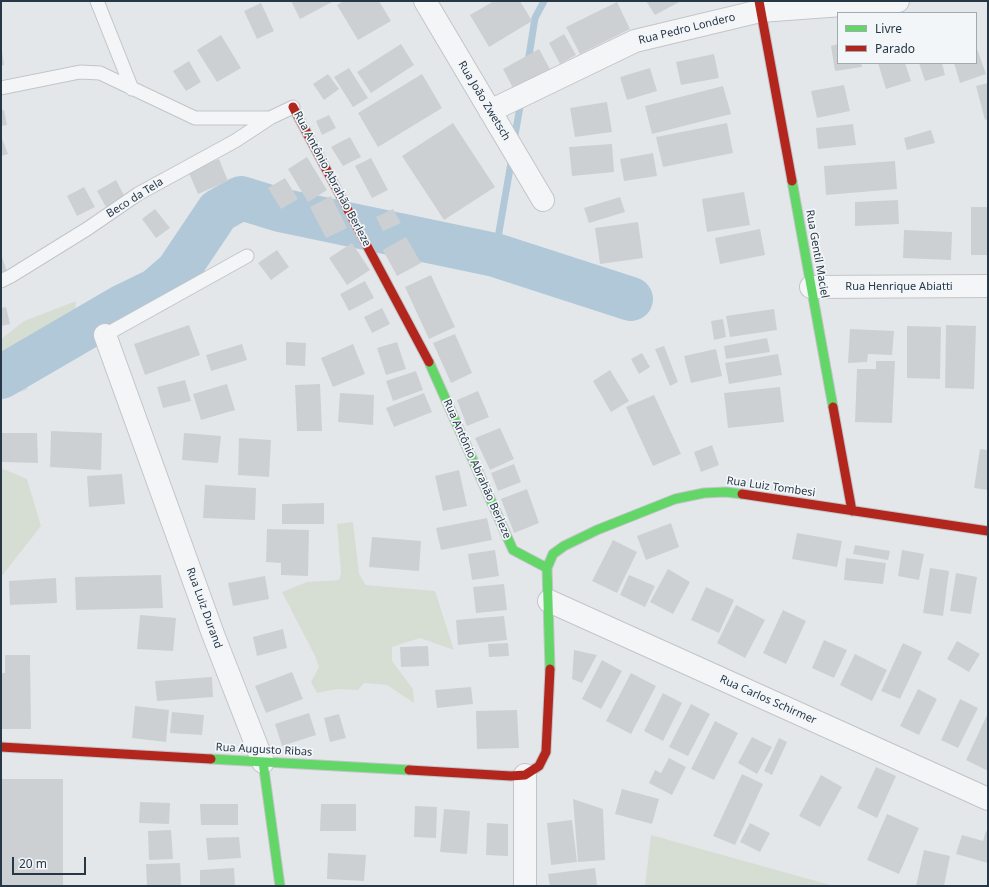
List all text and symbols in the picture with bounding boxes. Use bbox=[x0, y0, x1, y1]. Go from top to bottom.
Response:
street label: Rua Pedro Londero bbox=[637, 11, 737, 47]
legend bbox=[837, 12, 977, 64]
text: Livre bbox=[875, 20, 902, 37]
text: Parado bbox=[875, 40, 915, 57]
street label: Rua João Zwetsch bbox=[455, 59, 513, 143]
street label: Rua Antônio Abrahão Berleze bbox=[291, 109, 373, 249]
street label: Beco da Tela bbox=[104, 175, 166, 221]
street label: Rua Gentil Maciel bbox=[803, 209, 831, 299]
street label: Rua Henrique Abiatti bbox=[845, 280, 953, 294]
street label: Rua Antônio Abrahão Berleze bbox=[440, 397, 514, 541]
street label: Rua Luiz Tombesi bbox=[726, 474, 816, 500]
street label: Rua Luiz Durand bbox=[183, 566, 225, 650]
street label: Rua Carlos Schirmer bbox=[718, 673, 818, 727]
street label: Rua Augusto Ribas bbox=[215, 741, 313, 759]
scale bar bbox=[14, 849, 88, 875]
text: 20 m bbox=[19, 855, 47, 872]

